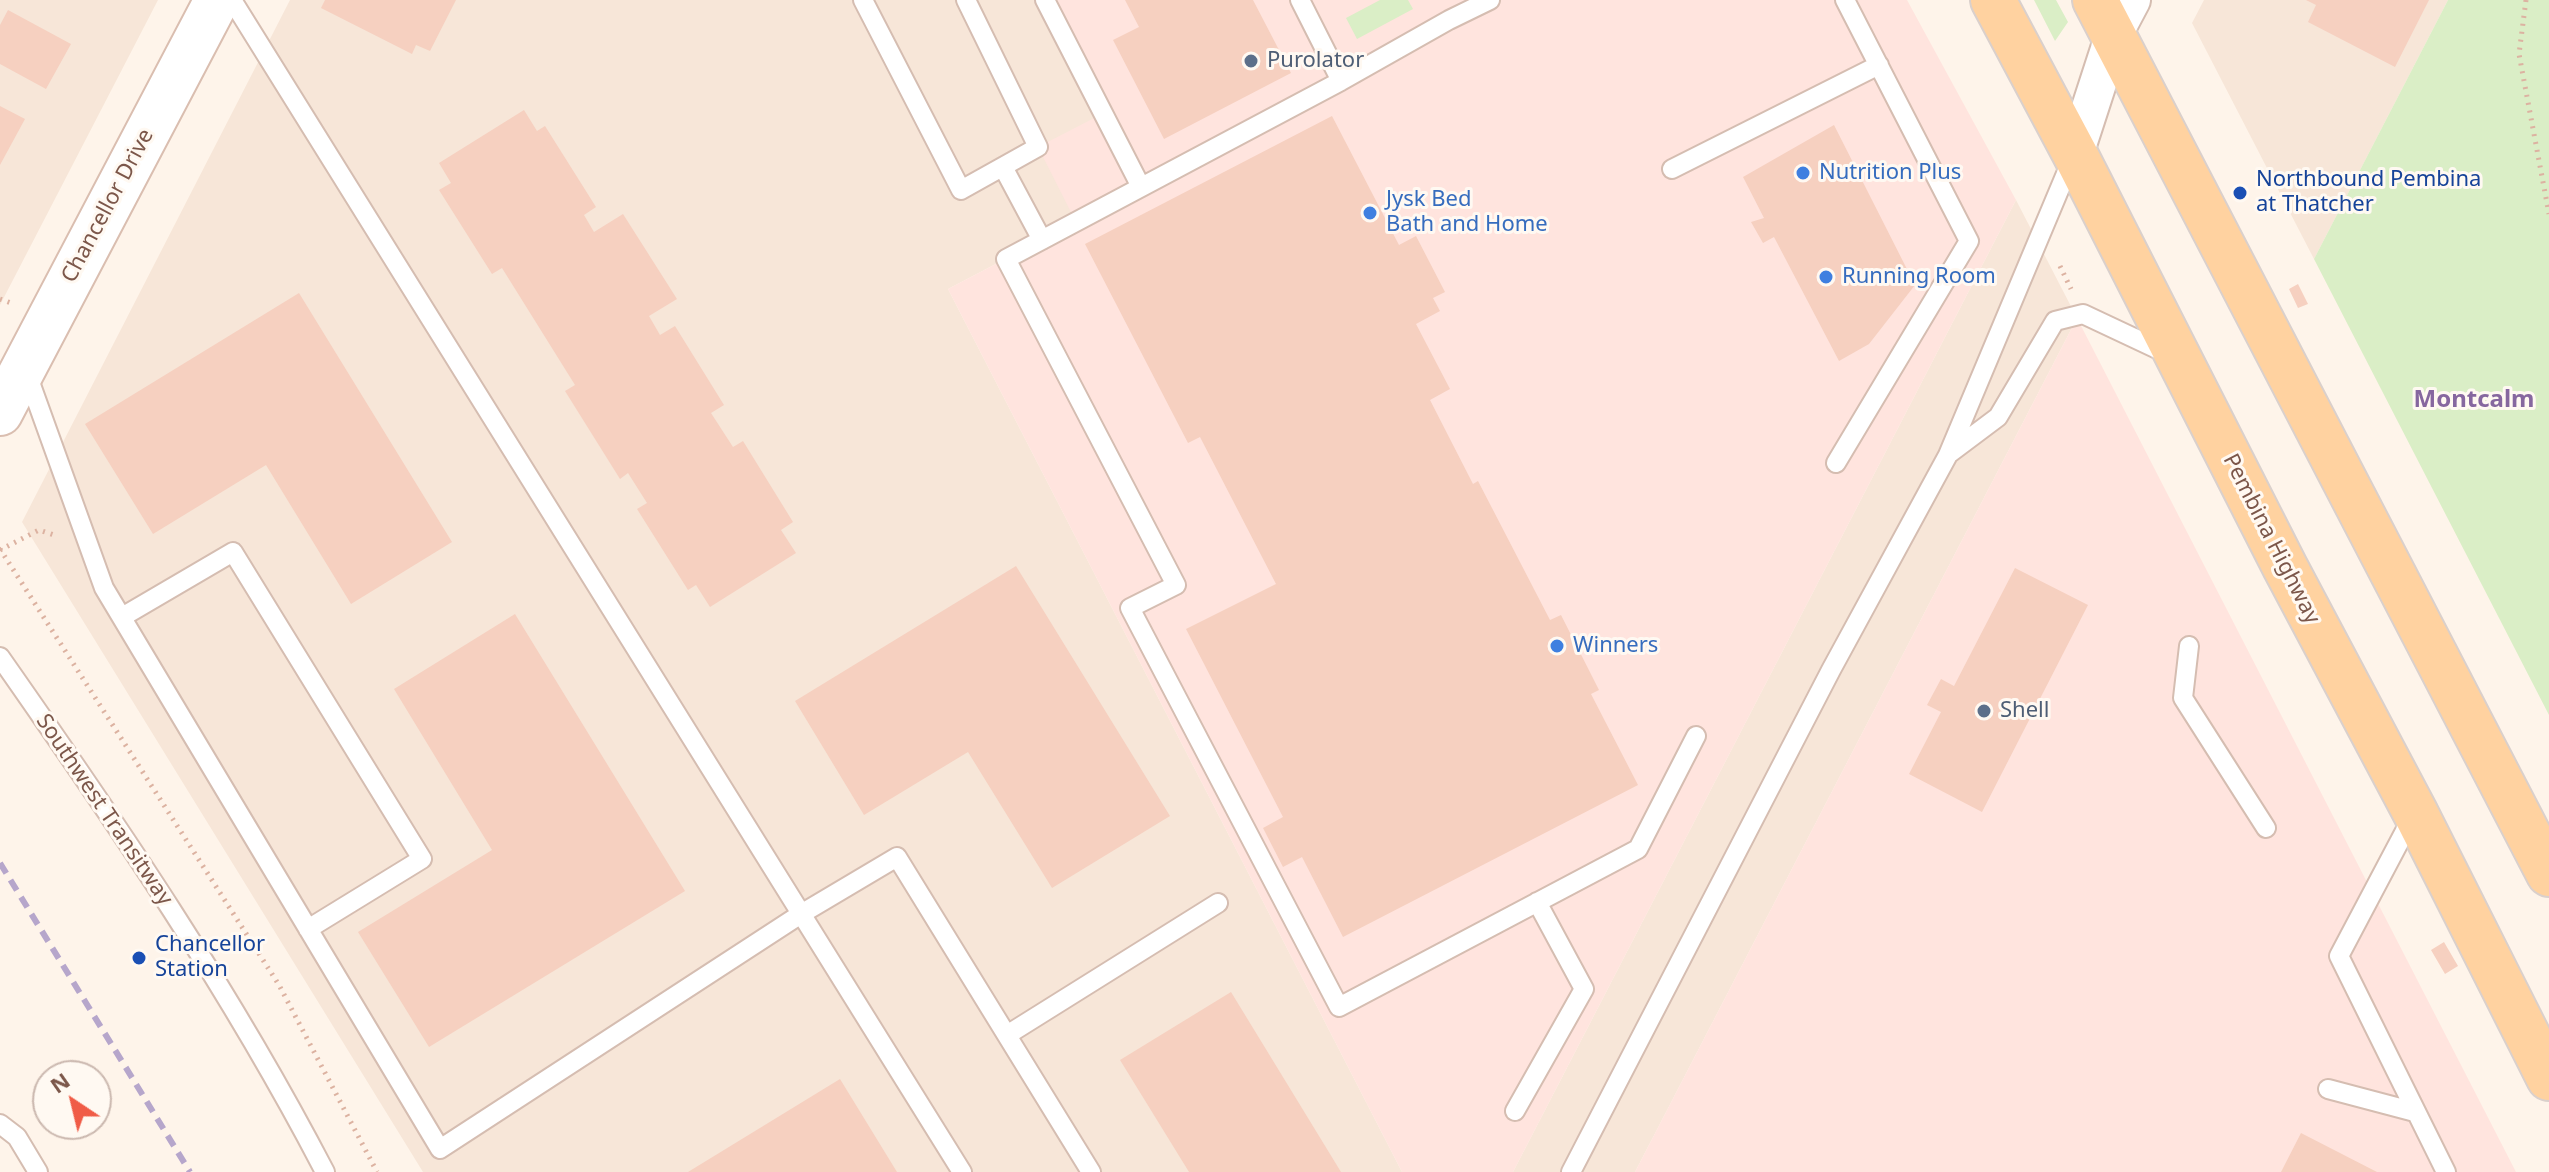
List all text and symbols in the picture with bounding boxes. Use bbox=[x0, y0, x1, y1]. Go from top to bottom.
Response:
place label: Purolator bbox=[1267, 48, 1364, 74]
marker: Purolator bbox=[1242, 52, 1260, 70]
street label: Chancellor Drive bbox=[56, 125, 160, 287]
place label: Nutrition Plus bbox=[1819, 160, 1961, 186]
marker: Nutrition Plus bbox=[1794, 164, 1812, 182]
place label: Northbound Pembina at Thatcher bbox=[2256, 167, 2481, 218]
marker: Northbound Pembina at Thatcher bbox=[2231, 184, 2249, 202]
place label: Jysk Bed Bath and Home bbox=[1386, 187, 1548, 238]
marker: Jysk Bed Bath and Home bbox=[1361, 204, 1379, 222]
place label: Running Room bbox=[1842, 264, 1996, 290]
marker: Running Room bbox=[1817, 268, 1835, 286]
district label: Montcalm bbox=[2414, 386, 2534, 414]
street label: Pembina Highway bbox=[2217, 450, 2325, 628]
place label: Winners bbox=[1573, 633, 1658, 659]
marker: Winners bbox=[1548, 637, 1566, 655]
place label: Shell bbox=[2000, 698, 2049, 724]
marker: Shell bbox=[1975, 702, 1993, 720]
street label: Southwest Transitway bbox=[30, 709, 178, 911]
place label: Chancellor Station bbox=[155, 932, 265, 984]
marker: Chancellor Station bbox=[130, 949, 148, 967]
north arrow bbox=[32, 1060, 112, 1140]
text: N bbox=[43, 1065, 75, 1099]

